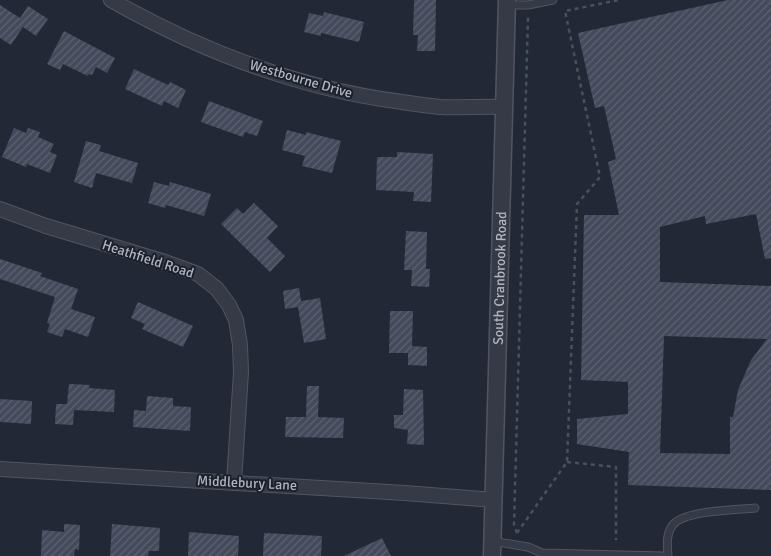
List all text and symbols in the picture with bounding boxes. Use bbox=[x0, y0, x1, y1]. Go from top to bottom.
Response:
street label: Westbourne Drive bbox=[248, 56, 354, 102]
street label: South Cranbrook Road bbox=[489, 211, 510, 345]
street label: Heathfield Road bbox=[100, 236, 196, 282]
street label: Middlebury Lane bbox=[197, 472, 297, 494]

